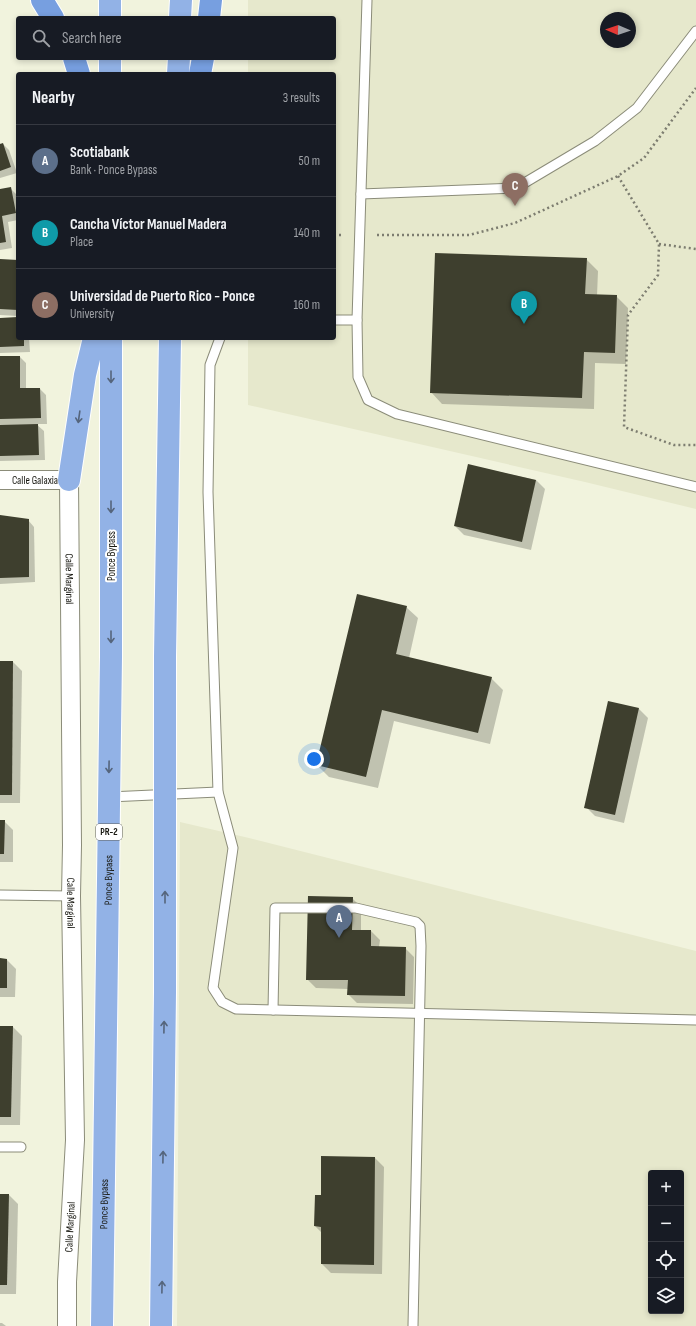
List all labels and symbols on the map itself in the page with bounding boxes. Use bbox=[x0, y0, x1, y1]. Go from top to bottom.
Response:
north arrow bbox=[600, 12, 636, 48]
pin: C bbox=[502, 173, 528, 206]
pin: B bbox=[511, 291, 537, 324]
one-way arrow bbox=[107, 370, 115, 383]
one-way arrow bbox=[75, 410, 83, 423]
street label: Calle Galaxia bbox=[12, 474, 58, 487]
one-way arrow bbox=[107, 500, 115, 513]
street label: Ponce Bypass bbox=[105, 531, 118, 581]
street label: Calle Marginal bbox=[63, 554, 77, 604]
one-way arrow bbox=[107, 630, 115, 643]
your location bbox=[304, 749, 324, 769]
one-way arrow bbox=[105, 760, 113, 773]
road number: PR-2 bbox=[96, 824, 122, 840]
street label: Ponce Bypass bbox=[101, 855, 115, 905]
street label: Calle Marginal bbox=[64, 877, 78, 928]
one-way arrow bbox=[161, 891, 169, 904]
pin: A bbox=[326, 905, 352, 938]
one-way arrow bbox=[160, 1021, 168, 1034]
one-way arrow bbox=[159, 1151, 167, 1164]
street label: Ponce Bypass bbox=[97, 1179, 110, 1229]
street label: Calle Marginal bbox=[62, 1201, 78, 1253]
one-way arrow bbox=[158, 1281, 166, 1294]

